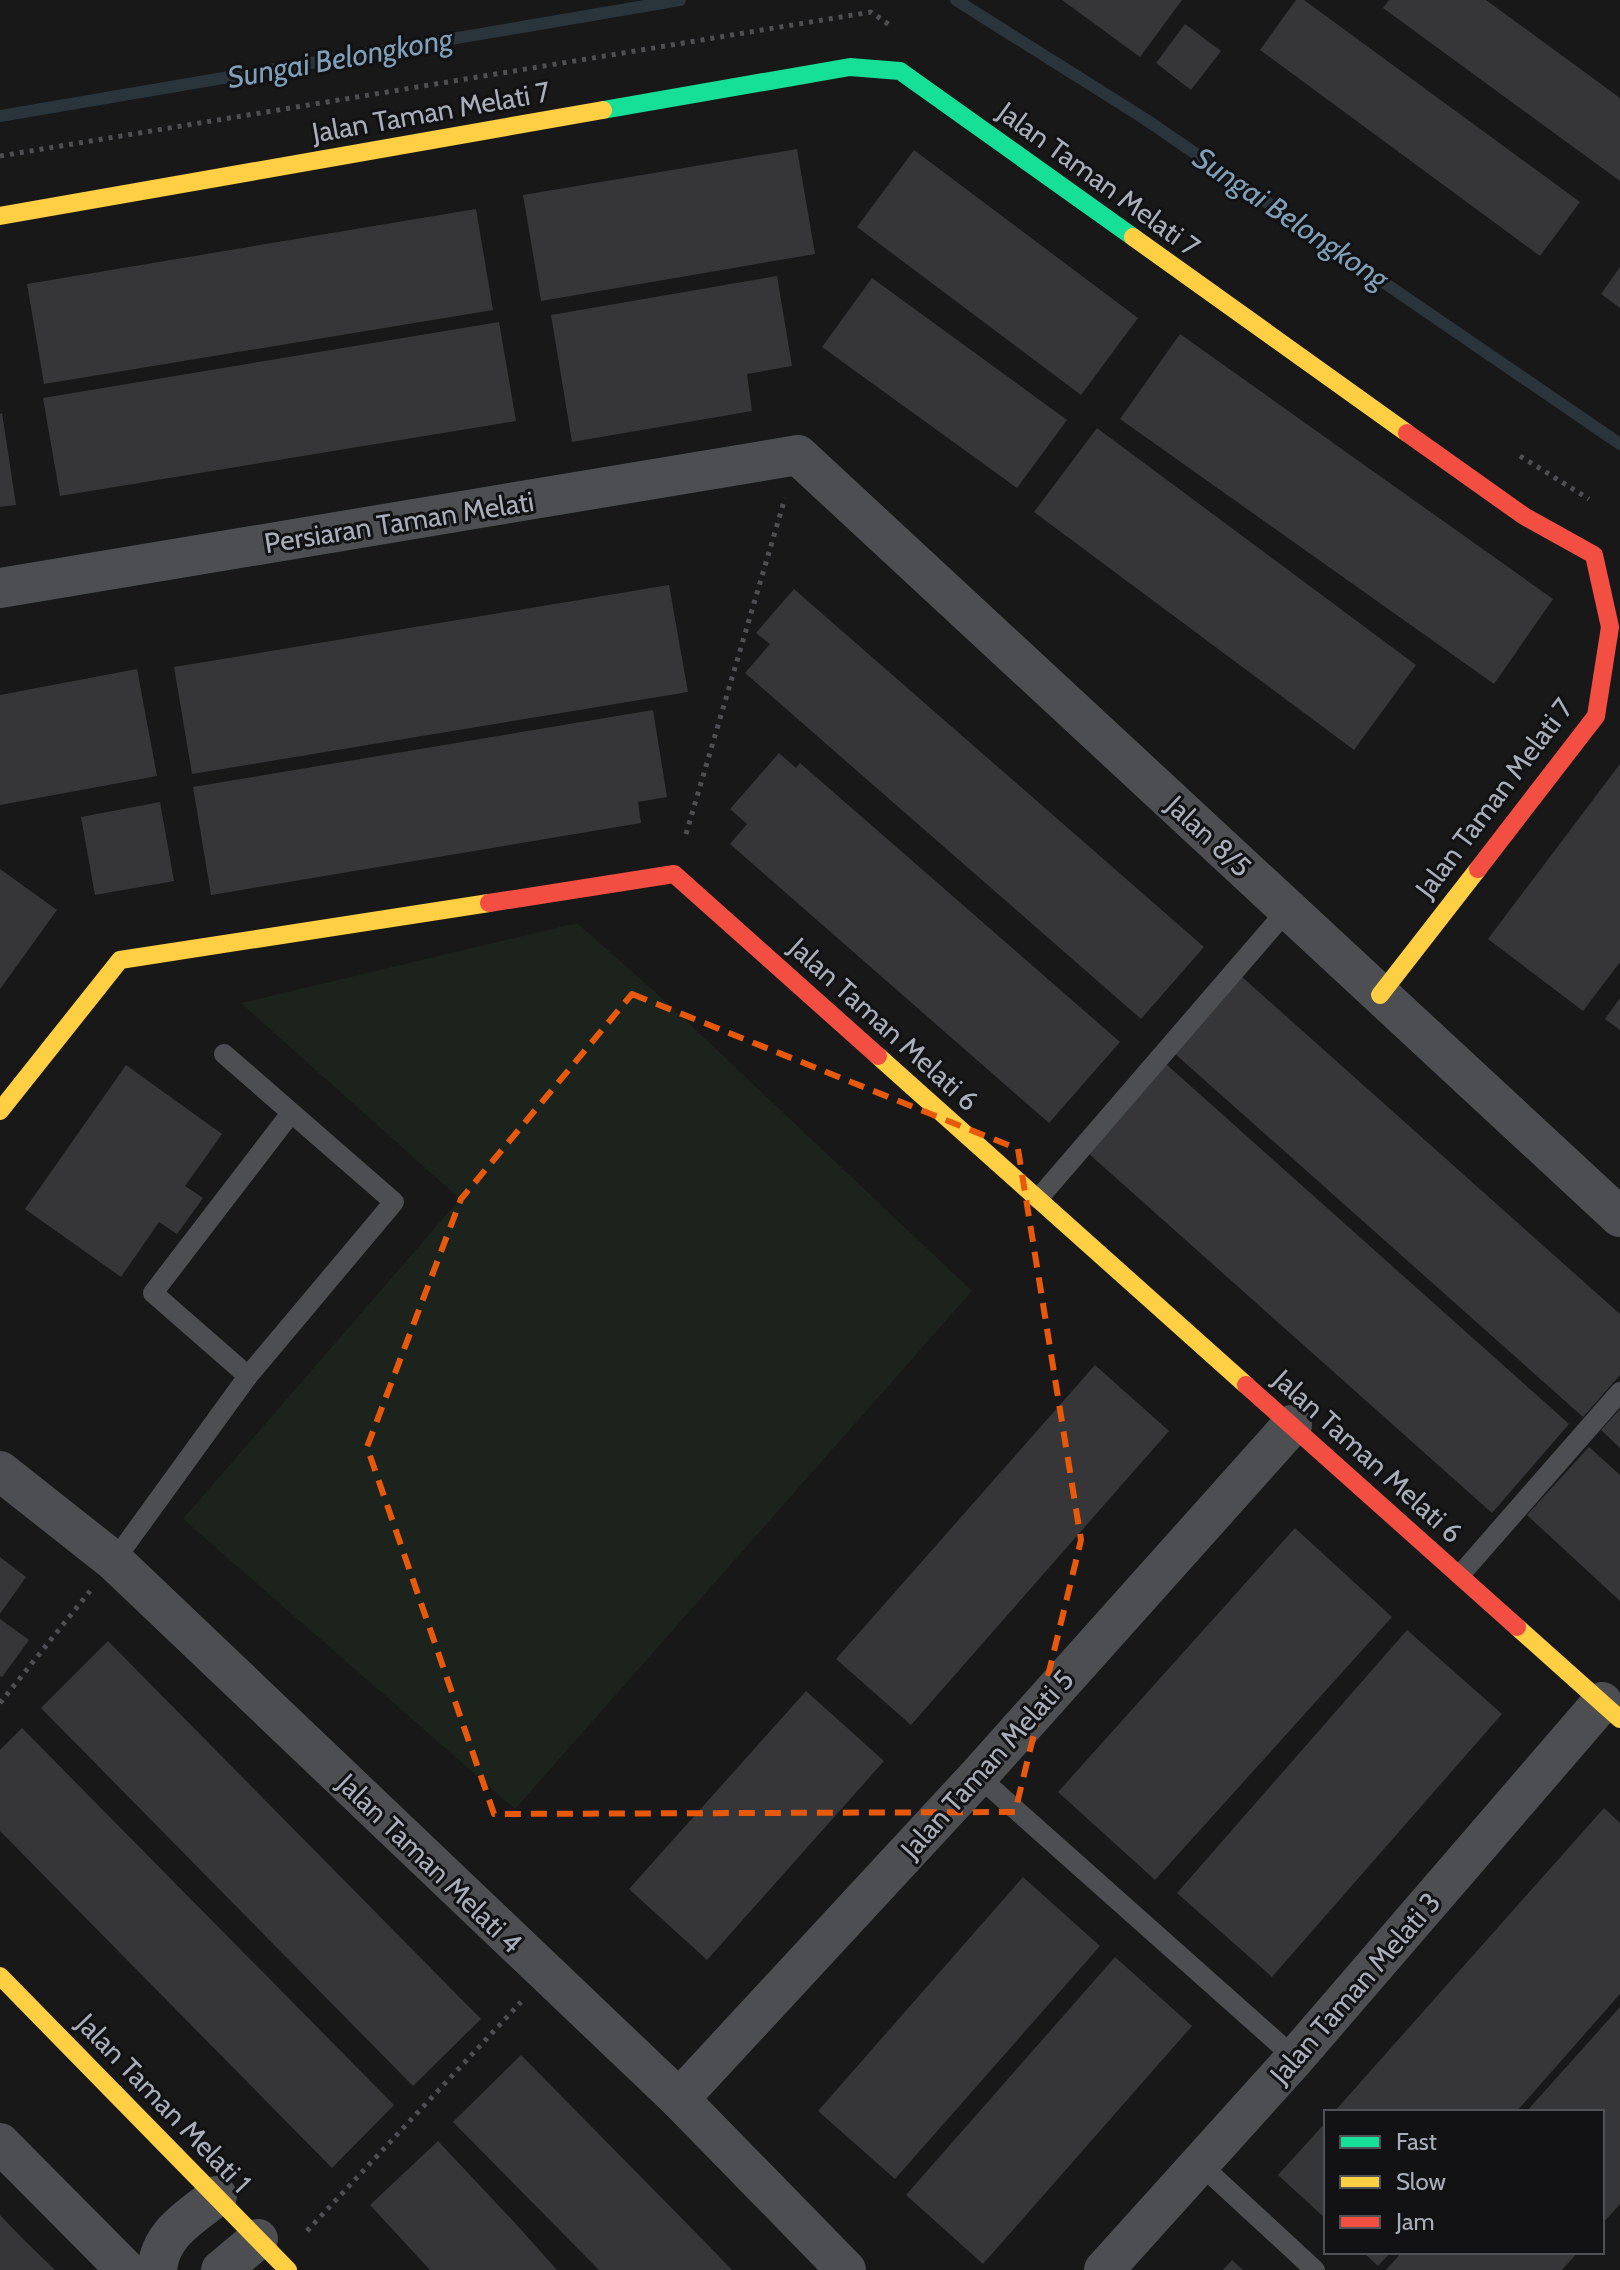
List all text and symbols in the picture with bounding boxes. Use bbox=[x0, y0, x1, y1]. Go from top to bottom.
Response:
water label: Sungai Belongkong bbox=[225, 20, 457, 96]
street label: Jalan Taman Melati 7 bbox=[308, 74, 553, 150]
street label: Jalan Taman Melati 7 bbox=[991, 94, 1207, 264]
water label: Sungai Belongkong bbox=[1186, 139, 1397, 298]
street label: Persiaran Taman Melati bbox=[262, 484, 536, 560]
street label: Jalan Taman Melati 7 bbox=[1407, 691, 1580, 905]
street label: Jalan 8/5 bbox=[1159, 788, 1258, 884]
street label: Jalan Taman Melati 6 bbox=[782, 929, 986, 1118]
street label: Jalan Taman Melati 6 bbox=[1266, 1361, 1470, 1550]
street label: Jalan Taman Melati 5 bbox=[893, 1663, 1081, 1866]
street label: Jalan Taman Melati 4 bbox=[330, 1766, 529, 1960]
street label: Jalan Taman Melati 3 bbox=[1262, 1885, 1447, 2091]
street label: Jalan Taman Melati 1 bbox=[69, 2006, 258, 2200]
legend bbox=[1324, 2110, 1604, 2254]
text: Fast bbox=[1396, 2127, 1437, 2156]
text: Slow bbox=[1396, 2167, 1446, 2196]
text: Jam bbox=[1395, 2207, 1434, 2236]

